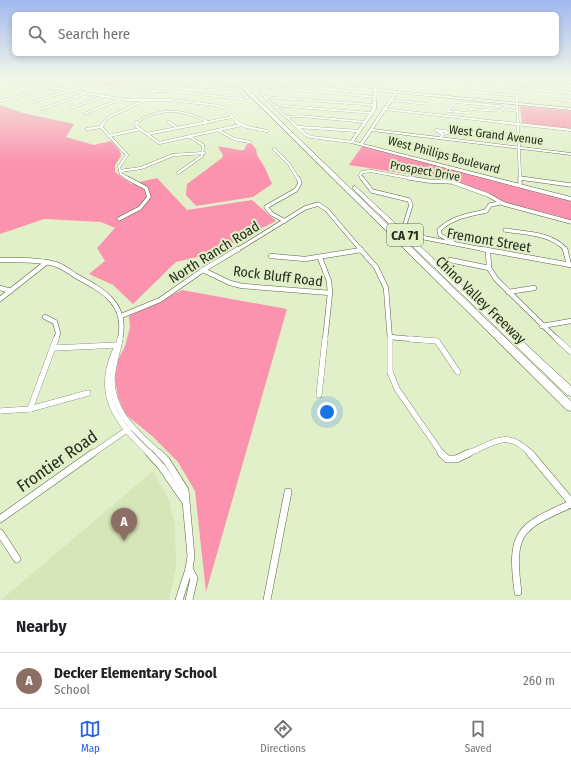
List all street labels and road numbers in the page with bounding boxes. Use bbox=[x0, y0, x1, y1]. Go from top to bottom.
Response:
street label: West Grand Avenue bbox=[448, 122, 544, 148]
street label: West Phillips Boulevard bbox=[387, 133, 501, 177]
street label: Prospect Drive bbox=[389, 158, 461, 184]
street label: North Ranch Road bbox=[166, 218, 263, 287]
road number: CA 71 bbox=[387, 224, 423, 246]
street label: Fremont Street bbox=[446, 225, 533, 256]
street label: Chino Valley Freeway bbox=[432, 253, 530, 348]
street label: Rock Bluff Road bbox=[232, 263, 324, 290]
street label: Frontier Road bbox=[13, 426, 102, 497]

